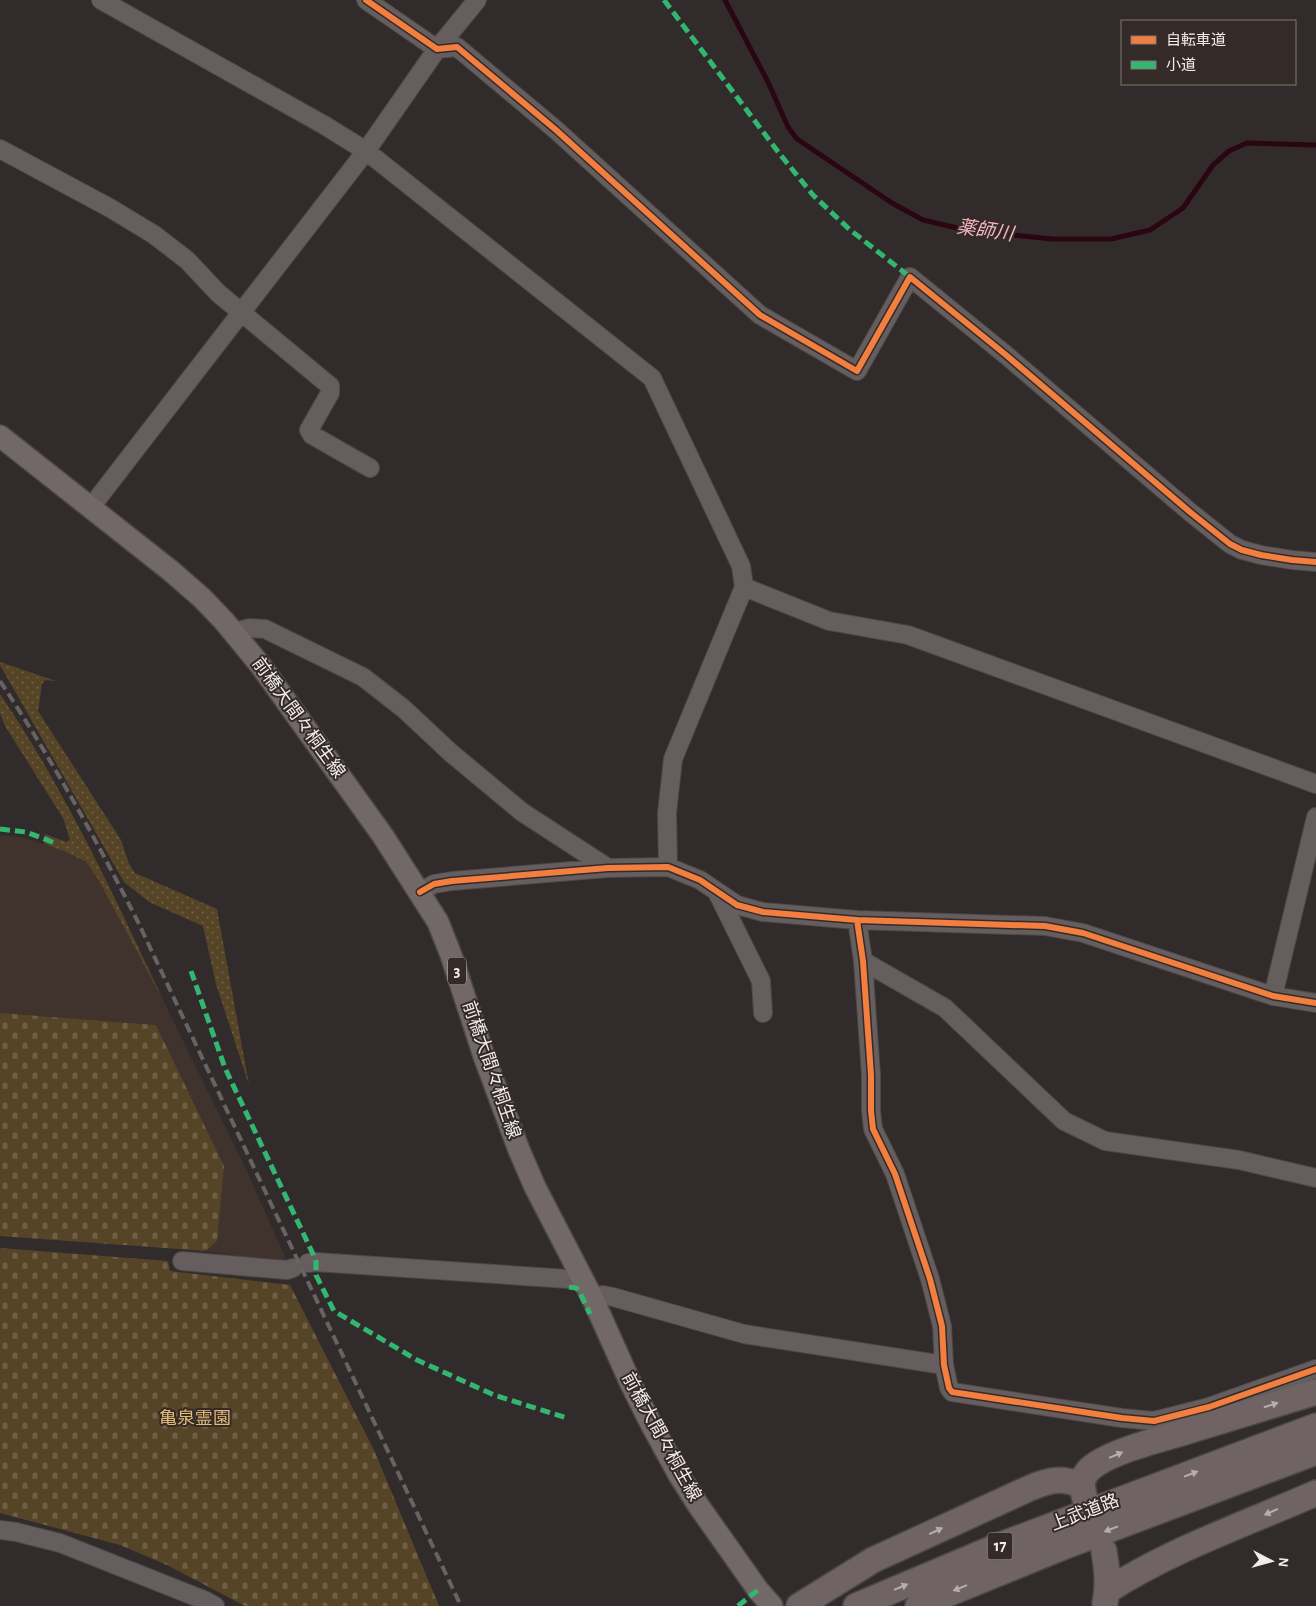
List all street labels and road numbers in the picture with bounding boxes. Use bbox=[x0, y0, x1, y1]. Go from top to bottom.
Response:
street label: 前橋大間々桐生線 bbox=[248, 653, 349, 782]
road number: 3 bbox=[448, 958, 466, 984]
street label: 前橋大間々桐生線 bbox=[459, 998, 525, 1141]
street label: 前橋大間々桐生線 bbox=[618, 1369, 706, 1504]
street label: 上武道路 bbox=[1047, 1490, 1122, 1534]
road number: 17 bbox=[988, 1532, 1012, 1560]

